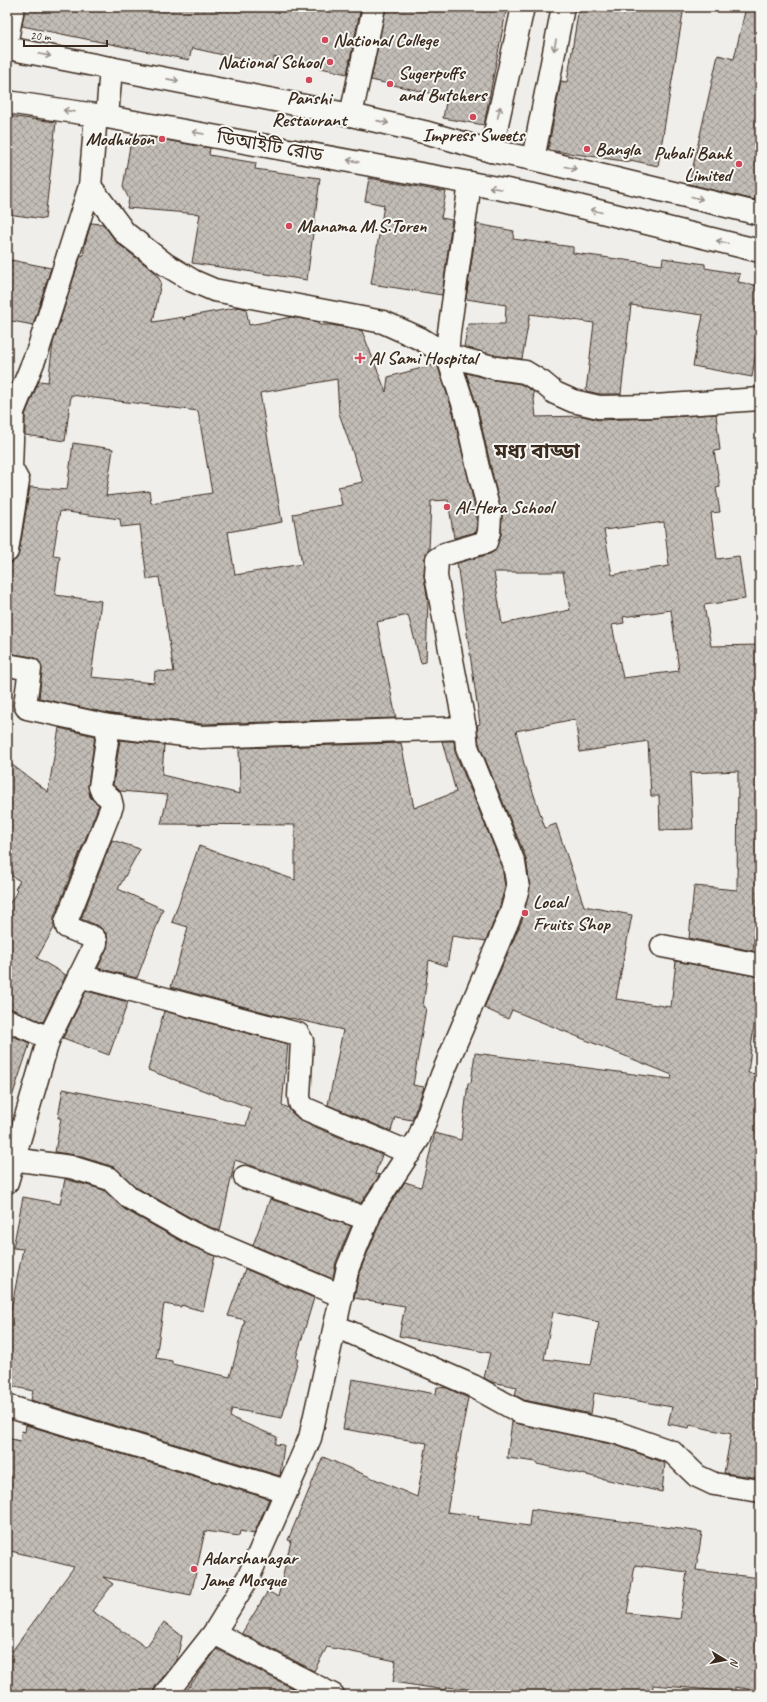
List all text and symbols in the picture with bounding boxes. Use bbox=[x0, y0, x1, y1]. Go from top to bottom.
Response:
scale bar bbox=[24, 22, 107, 48]
text: 20 m bbox=[30, 28, 52, 44]
place label: National College bbox=[333, 28, 439, 52]
marker: National College bbox=[320, 35, 330, 45]
one-way arrow bbox=[551, 38, 559, 51]
place label: National School bbox=[218, 50, 326, 74]
one-way arrow bbox=[38, 51, 51, 59]
marker: National School bbox=[325, 57, 335, 67]
place label: Sugerpuffs and Butchers bbox=[398, 61, 489, 107]
marker: Panshi Restaurant bbox=[304, 75, 314, 85]
one-way arrow bbox=[166, 76, 179, 84]
marker: Sugerpuffs and Butchers bbox=[385, 79, 395, 89]
place label: Panshi Restaurant bbox=[272, 86, 349, 132]
one-way arrow bbox=[496, 106, 504, 119]
one-way arrow bbox=[63, 107, 76, 115]
marker: Impress Sweets bbox=[468, 112, 478, 122]
one-way arrow bbox=[376, 119, 389, 127]
place label: Impress Sweets bbox=[422, 123, 526, 147]
street label: ডিআইটি রোড bbox=[214, 125, 326, 167]
place label: Modhubon bbox=[86, 127, 155, 151]
one-way arrow bbox=[191, 129, 204, 137]
marker: Modhubon bbox=[157, 134, 167, 144]
place label: Bangla bbox=[595, 137, 641, 161]
place label: Pubali Bank Limited bbox=[654, 141, 734, 187]
marker: Bangla bbox=[582, 144, 592, 154]
one-way arrow bbox=[347, 157, 360, 165]
marker: Pubali Bank Limited bbox=[734, 159, 744, 169]
one-way arrow bbox=[564, 165, 577, 172]
one-way arrow bbox=[488, 183, 501, 191]
one-way arrow bbox=[690, 195, 703, 203]
one-way arrow bbox=[590, 207, 603, 214]
place label: Manama M.S.Toren bbox=[297, 214, 427, 238]
marker: Manama M.S.Toren bbox=[284, 221, 294, 231]
one-way arrow bbox=[716, 238, 729, 245]
place label: Al Sami Hospital bbox=[369, 346, 481, 370]
marker: Al Sami Hospital bbox=[354, 352, 366, 364]
district label: মধ্য বাড্ডা bbox=[493, 438, 581, 464]
place label: Al-Hera School bbox=[455, 495, 557, 519]
marker: Al-Hera School bbox=[442, 502, 452, 512]
place label: Local Fruits Shop bbox=[533, 890, 611, 936]
marker: Local Fruits Shop bbox=[520, 908, 530, 918]
place label: Adarshanagar Jame Mosque bbox=[200, 1546, 299, 1592]
marker: Adarshanagar Jame Mosque bbox=[189, 1564, 199, 1574]
north arrow bbox=[705, 1640, 745, 1680]
text: N bbox=[727, 1657, 742, 1668]

